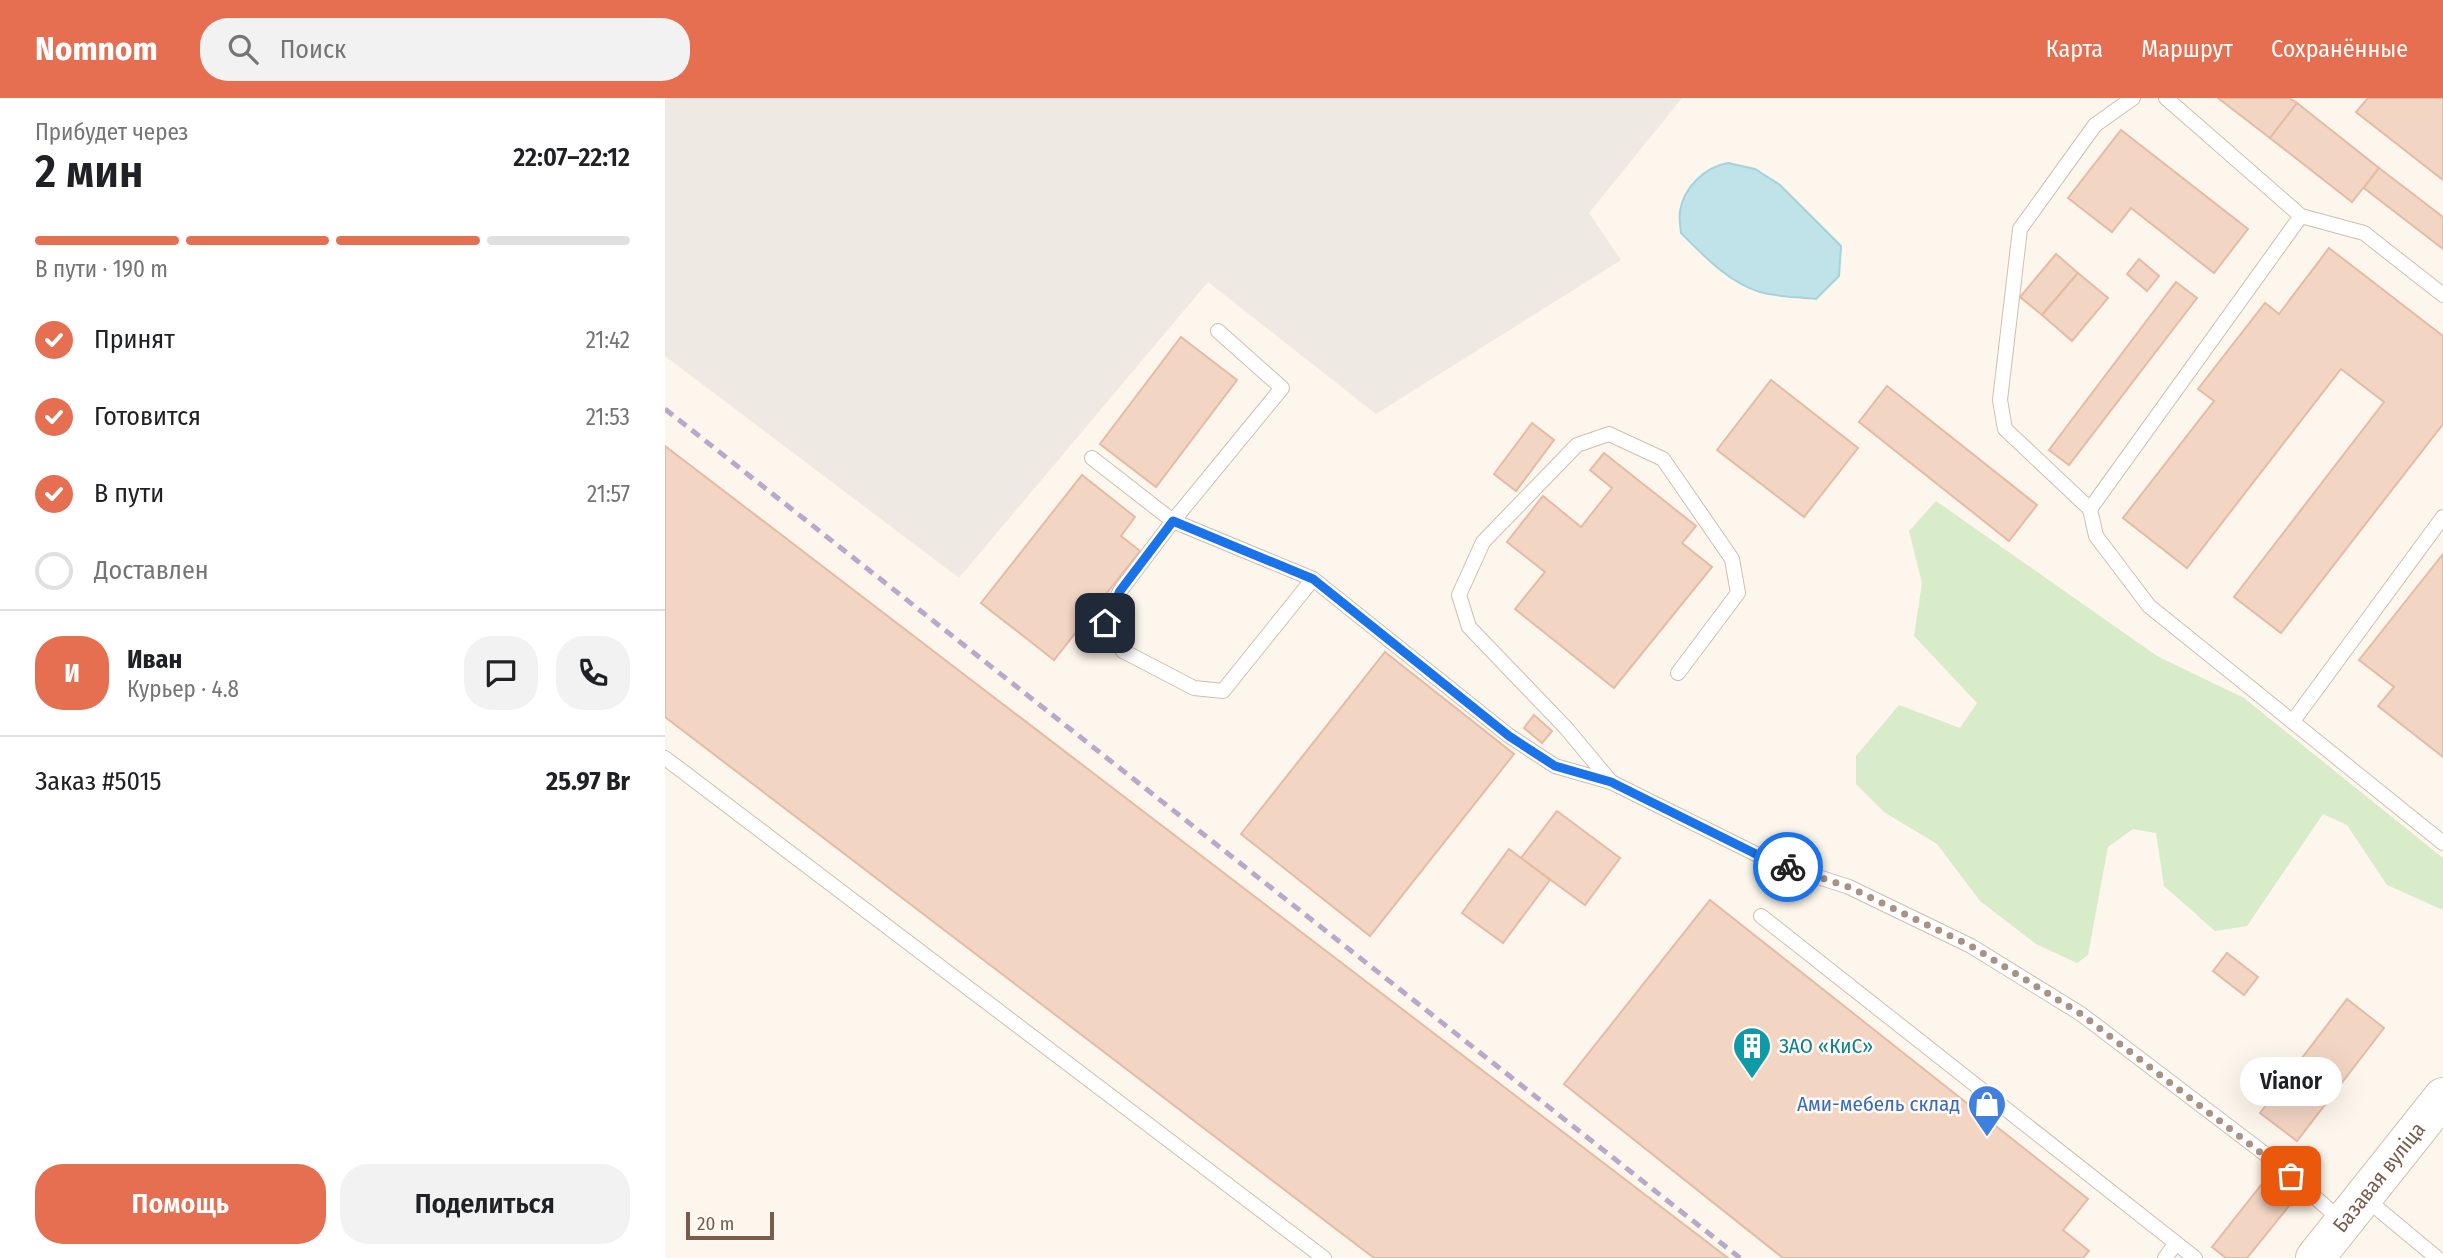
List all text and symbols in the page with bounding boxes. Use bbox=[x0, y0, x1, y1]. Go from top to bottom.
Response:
search box bbox=[200, 18, 690, 81]
text: Nomnom bbox=[35, 29, 158, 69]
icon: search bbox=[224, 30, 262, 68]
text: Поиск bbox=[280, 34, 346, 65]
text: Карта bbox=[2046, 35, 2103, 63]
text: Маршрут bbox=[2141, 35, 2233, 63]
text: Сохранённые bbox=[2271, 35, 2408, 63]
text: Прибудет через bbox=[35, 118, 188, 146]
text: 22:07–22:12 bbox=[513, 142, 630, 173]
text: 2 мин bbox=[35, 144, 143, 199]
text: В пути · 190 m bbox=[35, 255, 168, 283]
icon: check bbox=[35, 321, 73, 359]
text: Принят bbox=[94, 324, 175, 355]
text: 21:42 bbox=[586, 326, 630, 354]
icon: check bbox=[35, 398, 73, 436]
text: Готовится bbox=[94, 401, 201, 432]
text: 21:53 bbox=[586, 403, 630, 431]
icon: check bbox=[35, 475, 73, 513]
text: В пути bbox=[94, 478, 164, 509]
text: 21:57 bbox=[587, 480, 630, 508]
text: Доставлен bbox=[94, 555, 209, 586]
pin bbox=[1075, 593, 1135, 653]
icon: home bbox=[1086, 604, 1124, 642]
button: chat bbox=[464, 636, 538, 710]
button: phone bbox=[556, 636, 630, 710]
text: Иван bbox=[127, 644, 182, 675]
text: И bbox=[64, 658, 80, 689]
text: Курьер · 4.8 bbox=[127, 675, 239, 703]
text: Заказ #5015 bbox=[35, 766, 161, 797]
text: 25.97 Br bbox=[546, 766, 630, 797]
courier bbox=[1753, 832, 1823, 902]
icon: bike bbox=[1769, 848, 1807, 886]
building icon: ЗАО «КиС» bbox=[1731, 1025, 1773, 1080]
place label: ЗАО «КиС» bbox=[1779, 1033, 1873, 1059]
callout: Vianor bbox=[2240, 1057, 2342, 1106]
text: Vianor bbox=[2260, 1067, 2322, 1095]
shop icon: Ами-мебель склад bbox=[1966, 1083, 2008, 1138]
place label: Ами-мебель склад bbox=[1797, 1091, 1960, 1117]
street label: Базавая вуліца bbox=[2327, 1117, 2431, 1238]
pin bbox=[2261, 1146, 2321, 1206]
icon: bag bbox=[2272, 1157, 2310, 1195]
button: Помощь bbox=[35, 1164, 326, 1244]
button: Поделиться bbox=[340, 1164, 630, 1244]
scale bar bbox=[686, 1209, 773, 1241]
text: 20 m bbox=[697, 1212, 734, 1235]

